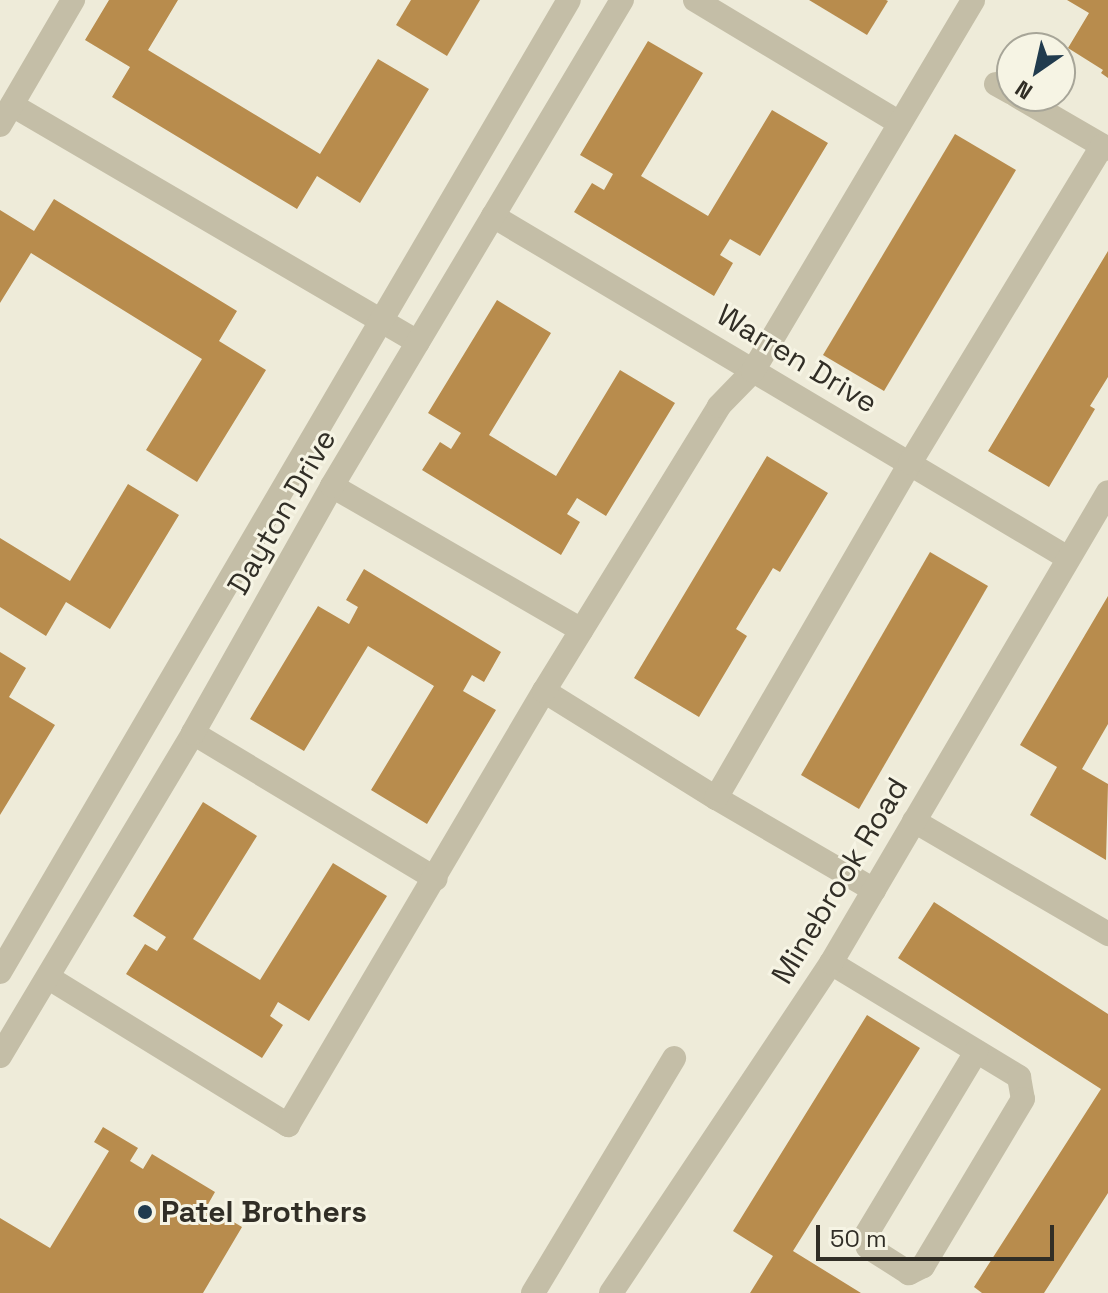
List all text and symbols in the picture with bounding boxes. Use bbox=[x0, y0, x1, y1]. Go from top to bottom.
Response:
north arrow bbox=[996, 32, 1076, 112]
text: N bbox=[1010, 75, 1038, 106]
street label: Warren Drive bbox=[710, 297, 884, 421]
street label: Dayton Drive bbox=[220, 423, 344, 601]
street label: Minebrook Road bbox=[764, 771, 916, 991]
place label: Patel Brothers bbox=[161, 1194, 367, 1230]
marker: Patel Brothers bbox=[136, 1203, 154, 1221]
scale bar bbox=[820, 1209, 1058, 1259]
text: 50 m bbox=[830, 1223, 887, 1254]

